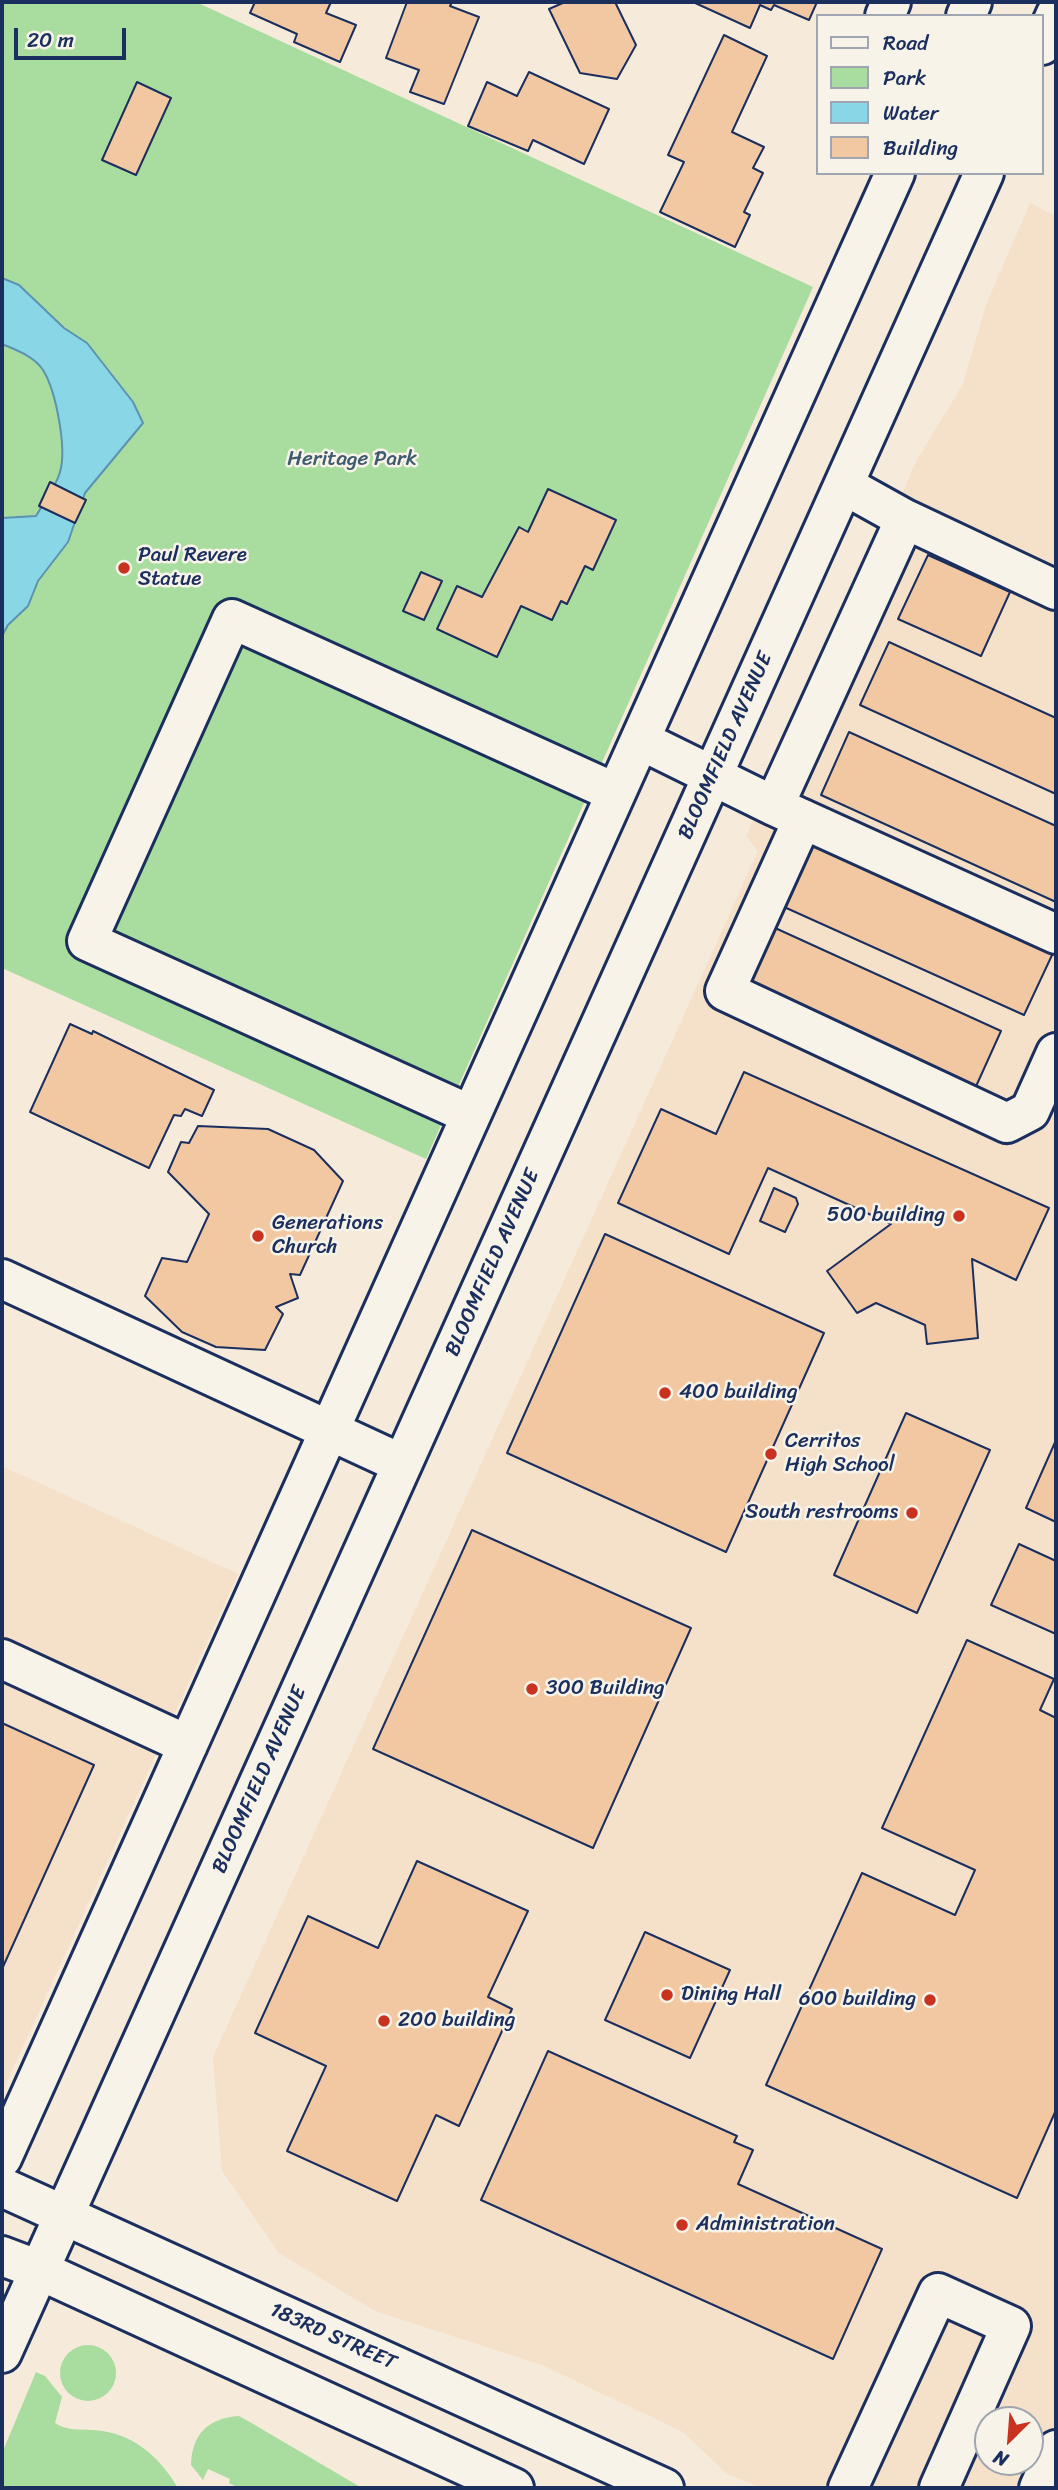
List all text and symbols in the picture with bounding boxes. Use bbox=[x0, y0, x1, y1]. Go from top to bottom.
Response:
scale bar bbox=[18, 14, 130, 58]
legend bbox=[816, 14, 1044, 175]
text: 20 m bbox=[27, 21, 74, 59]
text: Road bbox=[883, 24, 928, 62]
text: Park bbox=[883, 59, 926, 97]
text: Water bbox=[883, 94, 938, 132]
text: Building bbox=[883, 129, 958, 167]
park label: Heritage Park bbox=[287, 447, 417, 473]
place label: Paul Revere Statue bbox=[138, 543, 247, 593]
marker: Paul Revere Statue bbox=[116, 560, 132, 576]
street label: BLOOMFIELD AVENUE bbox=[673, 649, 779, 843]
street label: BLOOMFIELD AVENUE bbox=[440, 1166, 546, 1360]
place label: 500 building bbox=[827, 1203, 945, 1229]
marker: 500 building bbox=[951, 1208, 967, 1224]
place label: Generations Church bbox=[272, 1211, 383, 1261]
marker: Generations Church bbox=[250, 1228, 266, 1244]
place label: 400 building bbox=[679, 1380, 797, 1406]
marker: 400 building bbox=[657, 1385, 673, 1401]
place label: Cerritos High School bbox=[785, 1429, 895, 1479]
marker: Cerritos High School bbox=[763, 1446, 779, 1462]
place label: South restrooms bbox=[745, 1500, 898, 1526]
marker: South restrooms bbox=[904, 1505, 920, 1521]
place label: 300 Building bbox=[546, 1676, 665, 1702]
marker: 300 Building bbox=[524, 1681, 540, 1697]
street label: BLOOMFIELD AVENUE bbox=[207, 1683, 313, 1877]
place label: Dining Hall bbox=[681, 1982, 781, 2008]
marker: Dining Hall bbox=[659, 1987, 675, 2003]
place label: 600 building bbox=[799, 1987, 916, 2013]
marker: 600 building bbox=[922, 1992, 938, 2008]
place label: 200 building bbox=[398, 2008, 515, 2034]
marker: 200 building bbox=[376, 2013, 392, 2029]
place label: Administration bbox=[696, 2212, 835, 2238]
marker: Administration bbox=[674, 2217, 690, 2233]
street label: 183RD STREET bbox=[266, 2298, 400, 2376]
north arrow bbox=[974, 2406, 1044, 2476]
text: N bbox=[988, 2441, 1014, 2476]

